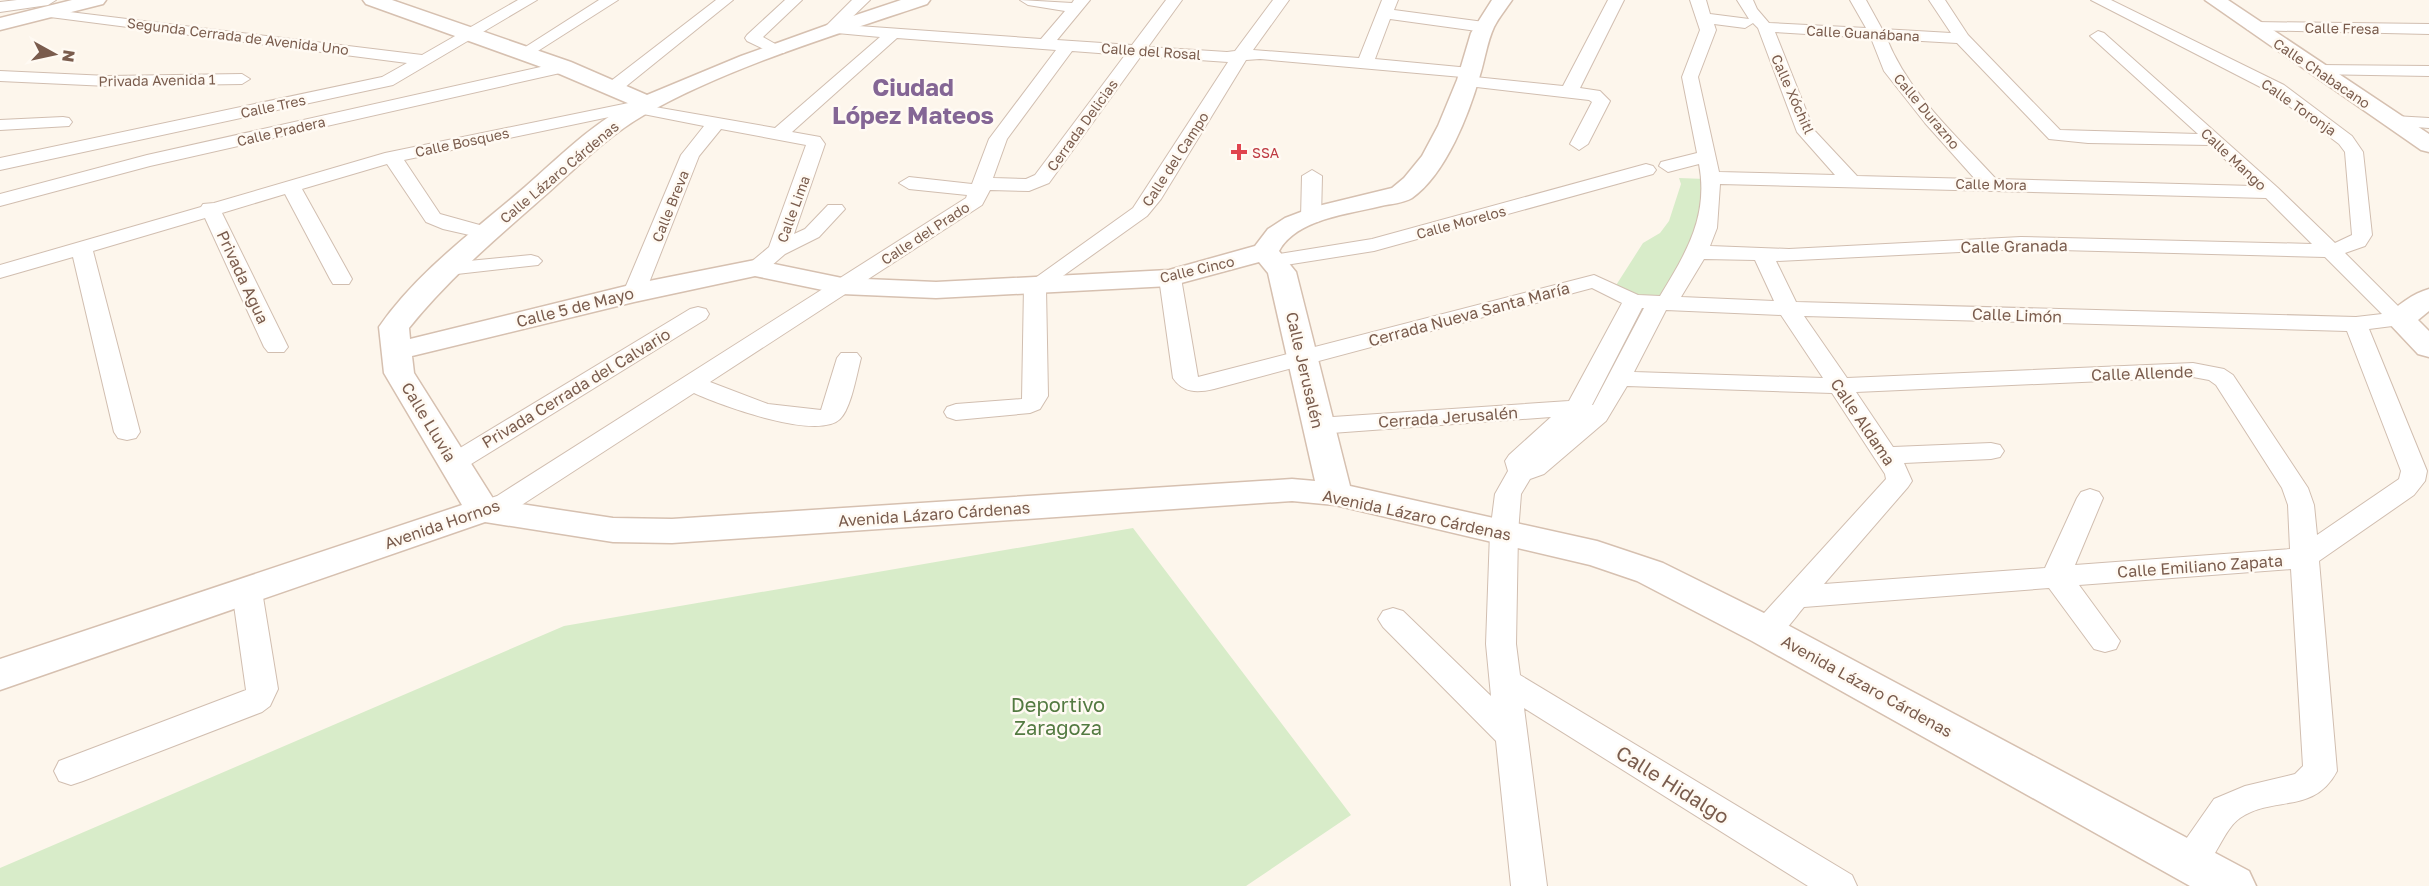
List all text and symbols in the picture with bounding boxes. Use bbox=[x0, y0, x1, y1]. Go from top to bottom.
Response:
street label: Segunda Cerrada de Avenida Uno bbox=[126, 14, 350, 58]
street label: Calle Fresa bbox=[2304, 19, 2380, 37]
street label: Calle Guanábana bbox=[1806, 22, 1920, 44]
north arrow bbox=[24, 24, 84, 84]
street label: Calle Chabacano bbox=[2270, 34, 2374, 112]
street label: Calle del Rosal bbox=[1100, 39, 1202, 63]
text: N bbox=[58, 49, 80, 64]
street label: Calle Xóchitl bbox=[1768, 52, 1818, 136]
street label: Privada Avenida 1 bbox=[98, 70, 216, 90]
street label: Calle Durazno bbox=[1890, 70, 1964, 152]
district label: Ciudad López Mateos bbox=[832, 72, 994, 129]
street label: Calle Toronja bbox=[2258, 75, 2340, 139]
street label: Cerrada Delicias bbox=[1043, 76, 1121, 174]
street label: Calle Tres bbox=[239, 91, 307, 121]
street label: Calle del Campo bbox=[1138, 108, 1212, 210]
street label: Calle Pradera bbox=[235, 113, 327, 149]
street label: Calle Lázaro Cárdenas bbox=[496, 117, 622, 227]
street label: Calle Bosques bbox=[413, 124, 511, 160]
street label: Calle Mango bbox=[2198, 124, 2270, 194]
marker: SSA bbox=[1230, 143, 1248, 161]
place label: SSA bbox=[1252, 144, 1280, 161]
street label: Calle Breva bbox=[648, 168, 692, 244]
street label: Calle Lima bbox=[773, 173, 813, 245]
street label: Calle Mora bbox=[1955, 175, 2027, 193]
street label: Calle del Prado bbox=[878, 198, 972, 268]
street label: Calle Morelos bbox=[1414, 202, 1508, 242]
street label: Privada Agua bbox=[213, 227, 273, 327]
street label: Calle Granada bbox=[1960, 235, 2068, 257]
street label: Calle Cinco bbox=[1158, 252, 1236, 286]
street label: Cerrada Nueva Santa María bbox=[1366, 277, 1572, 351]
street label: Calle 5 de Mayo bbox=[514, 283, 636, 331]
street label: Calle Limón bbox=[1972, 303, 2062, 327]
street label: Calle Jerusalén bbox=[1282, 310, 1328, 430]
street label: Privada Cerrada del Calvario bbox=[478, 324, 674, 452]
street label: Calle Allende bbox=[2091, 361, 2193, 385]
street label: Calle Aldama bbox=[1827, 375, 1899, 469]
street label: Calle Lluvia bbox=[397, 379, 461, 465]
street label: Cerrada Jerusalén bbox=[1377, 402, 1519, 432]
street label: Avenida Lázaro Cárdenas bbox=[1321, 485, 1513, 545]
street label: Avenida Hornos bbox=[382, 495, 502, 553]
street label: Avenida Lázaro Cárdenas bbox=[837, 497, 1031, 531]
street label: Calle Emiliano Zapata bbox=[2116, 550, 2284, 582]
street label: Avenida Lázaro Cárdenas bbox=[1778, 631, 1956, 741]
park label: Deportivo Zaragoza bbox=[1011, 692, 1105, 739]
street label: Calle Hidalgo bbox=[1612, 740, 1734, 828]

